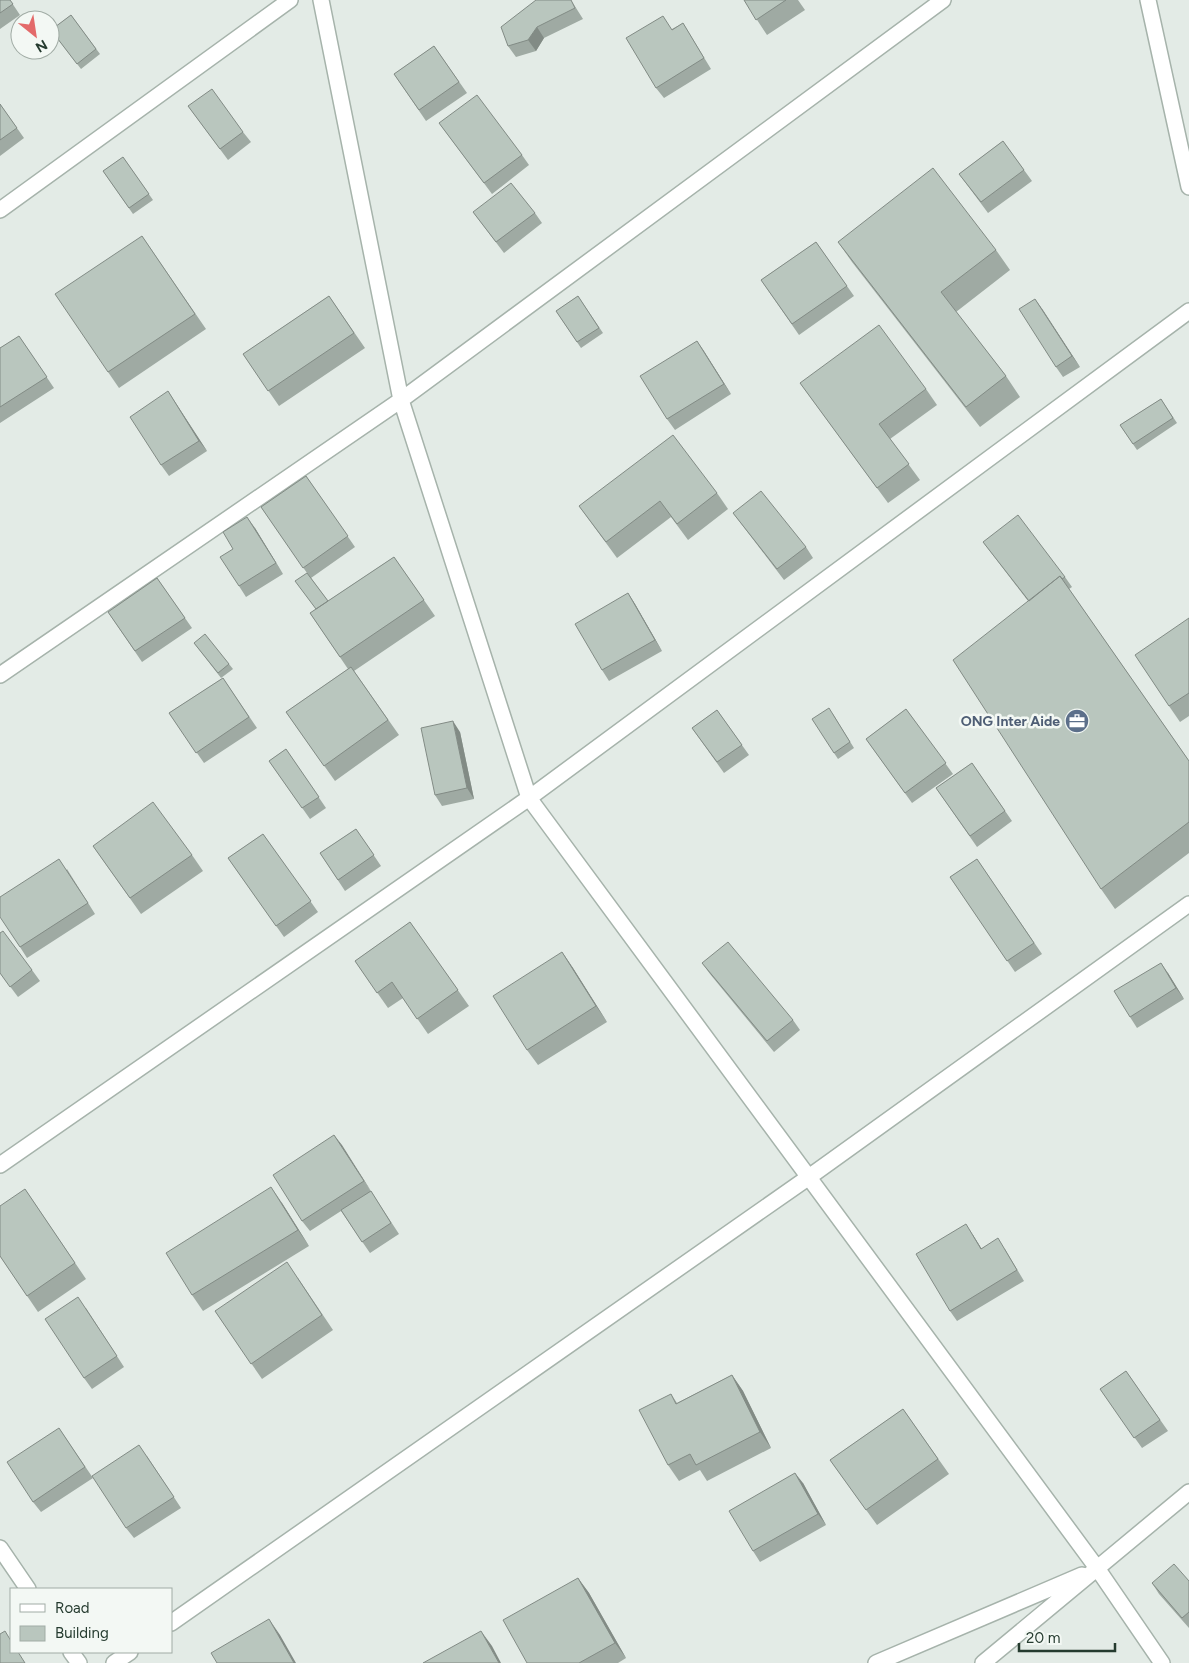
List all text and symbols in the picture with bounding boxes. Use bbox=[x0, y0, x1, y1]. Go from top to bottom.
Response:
north arrow bbox=[10, 10, 60, 60]
text: N bbox=[32, 36, 50, 56]
office icon: ONG Inter Aide bbox=[1064, 708, 1090, 734]
place label: ONG Inter Aide bbox=[961, 713, 1060, 730]
legend bbox=[10, 1588, 172, 1653]
text: Road bbox=[55, 1599, 90, 1617]
scale bar bbox=[1019, 1620, 1115, 1652]
text: Building bbox=[55, 1624, 109, 1642]
text: 20 m bbox=[1026, 1629, 1060, 1647]

